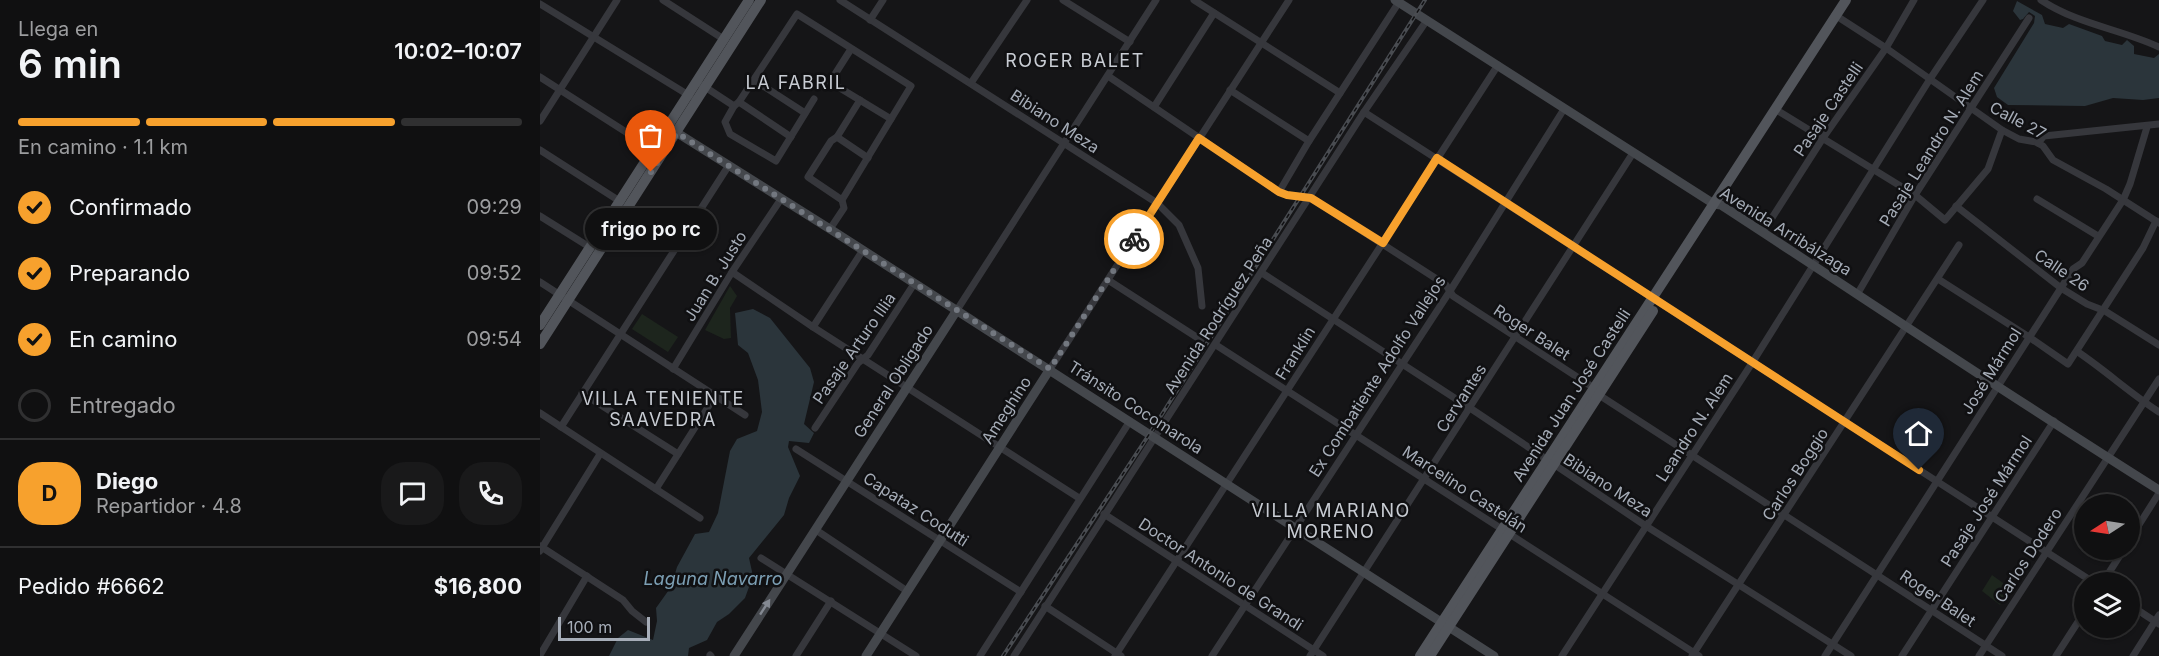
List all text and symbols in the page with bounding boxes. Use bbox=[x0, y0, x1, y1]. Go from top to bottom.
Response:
text: Llega en bbox=[18, 17, 98, 41]
text: 10:02–10:07 bbox=[394, 38, 522, 64]
text: 6 min bbox=[18, 40, 122, 87]
district label: ROGER BALET bbox=[1005, 50, 1145, 71]
street label: Pasaje Castelli bbox=[1789, 58, 1867, 160]
street label: Pasaje Leandro N. Alem bbox=[1875, 66, 1987, 230]
district label: LA FABRIL bbox=[746, 72, 846, 93]
street label: Bibiano Meza bbox=[1007, 85, 1103, 157]
street label: Calle 27 bbox=[1986, 97, 2050, 143]
pin bbox=[625, 110, 676, 172]
icon: bag bbox=[634, 119, 667, 152]
text: En camino · 1.1 km bbox=[18, 135, 188, 159]
street label: Avenida Arribálzaga bbox=[1716, 182, 1856, 280]
icon: check bbox=[18, 191, 51, 224]
text: Confirmado bbox=[69, 194, 192, 220]
text: 09:29 bbox=[467, 195, 522, 219]
callout: frigo po rc bbox=[585, 208, 717, 250]
courier bbox=[1104, 209, 1164, 269]
text: frigo po rc bbox=[601, 217, 701, 241]
icon: bike bbox=[1118, 223, 1151, 256]
street label: Juan B. Justo bbox=[679, 227, 751, 325]
street label: Avenida Rodríguez Peña bbox=[1160, 232, 1276, 398]
street label: Calle 26 bbox=[2031, 244, 2093, 296]
icon: check bbox=[18, 257, 51, 290]
text: Preparando bbox=[69, 260, 190, 286]
text: 09:52 bbox=[467, 261, 522, 285]
street label: Ex Combatiente Adolfo Vallejos bbox=[1304, 272, 1450, 480]
street label: Pasaje Arturo Illia bbox=[808, 289, 900, 407]
street label: Roger Balet bbox=[1490, 300, 1574, 364]
street label: Avenida Juan José Castelli bbox=[1508, 305, 1634, 485]
street label: General Obligado bbox=[849, 320, 937, 442]
icon: check bbox=[18, 323, 51, 356]
street label: Franklin bbox=[1271, 323, 1319, 383]
street label: José Mármol bbox=[1956, 324, 2026, 418]
text: En camino bbox=[69, 326, 177, 352]
text: 09:54 bbox=[466, 327, 522, 351]
street label: Tránsito Cocomarola bbox=[1065, 356, 1207, 458]
street label: Cervantes bbox=[1432, 360, 1490, 436]
street label: Leandro N. Alem bbox=[1651, 369, 1737, 485]
street label: Ameghino bbox=[977, 372, 1035, 448]
district label: VILLA TENIENTE SAAVEDRA bbox=[581, 388, 745, 430]
text: Entregado bbox=[69, 392, 176, 418]
pin bbox=[1893, 408, 1944, 470]
icon: home bbox=[1902, 417, 1935, 450]
street label: Carlos Boggio bbox=[1758, 424, 1832, 524]
street label: Pasaje José Mármol bbox=[1936, 432, 2036, 570]
street label: Marcelino Castelán bbox=[1399, 441, 1531, 537]
street label: Bibiano Meza bbox=[1560, 449, 1656, 521]
button: chat bbox=[381, 462, 444, 525]
button: phone bbox=[459, 462, 522, 525]
street label: Capataz Codutti bbox=[860, 467, 972, 551]
text: Diego bbox=[96, 468, 158, 494]
text: D bbox=[42, 480, 57, 506]
text: Repartidor · 4.8 bbox=[96, 494, 242, 518]
north arrow bbox=[2074, 494, 2140, 560]
map controls bbox=[2074, 494, 2140, 638]
district label: VILLA MARIANO MORENO bbox=[1251, 500, 1411, 542]
street label: Carlos Dodero bbox=[1990, 504, 2066, 606]
street label: Doctor Antonio de Grandi bbox=[1135, 513, 1307, 635]
street label: Roger Balet bbox=[1896, 565, 1980, 631]
water label: Laguna Navarro bbox=[643, 568, 783, 589]
button: layers bbox=[2074, 572, 2140, 638]
text: Pedido #6662 bbox=[18, 573, 165, 599]
text: $16,800 bbox=[434, 573, 522, 599]
one-way arrow bbox=[760, 599, 771, 615]
scale bar bbox=[558, 614, 650, 642]
text: 100 m bbox=[567, 617, 612, 637]

